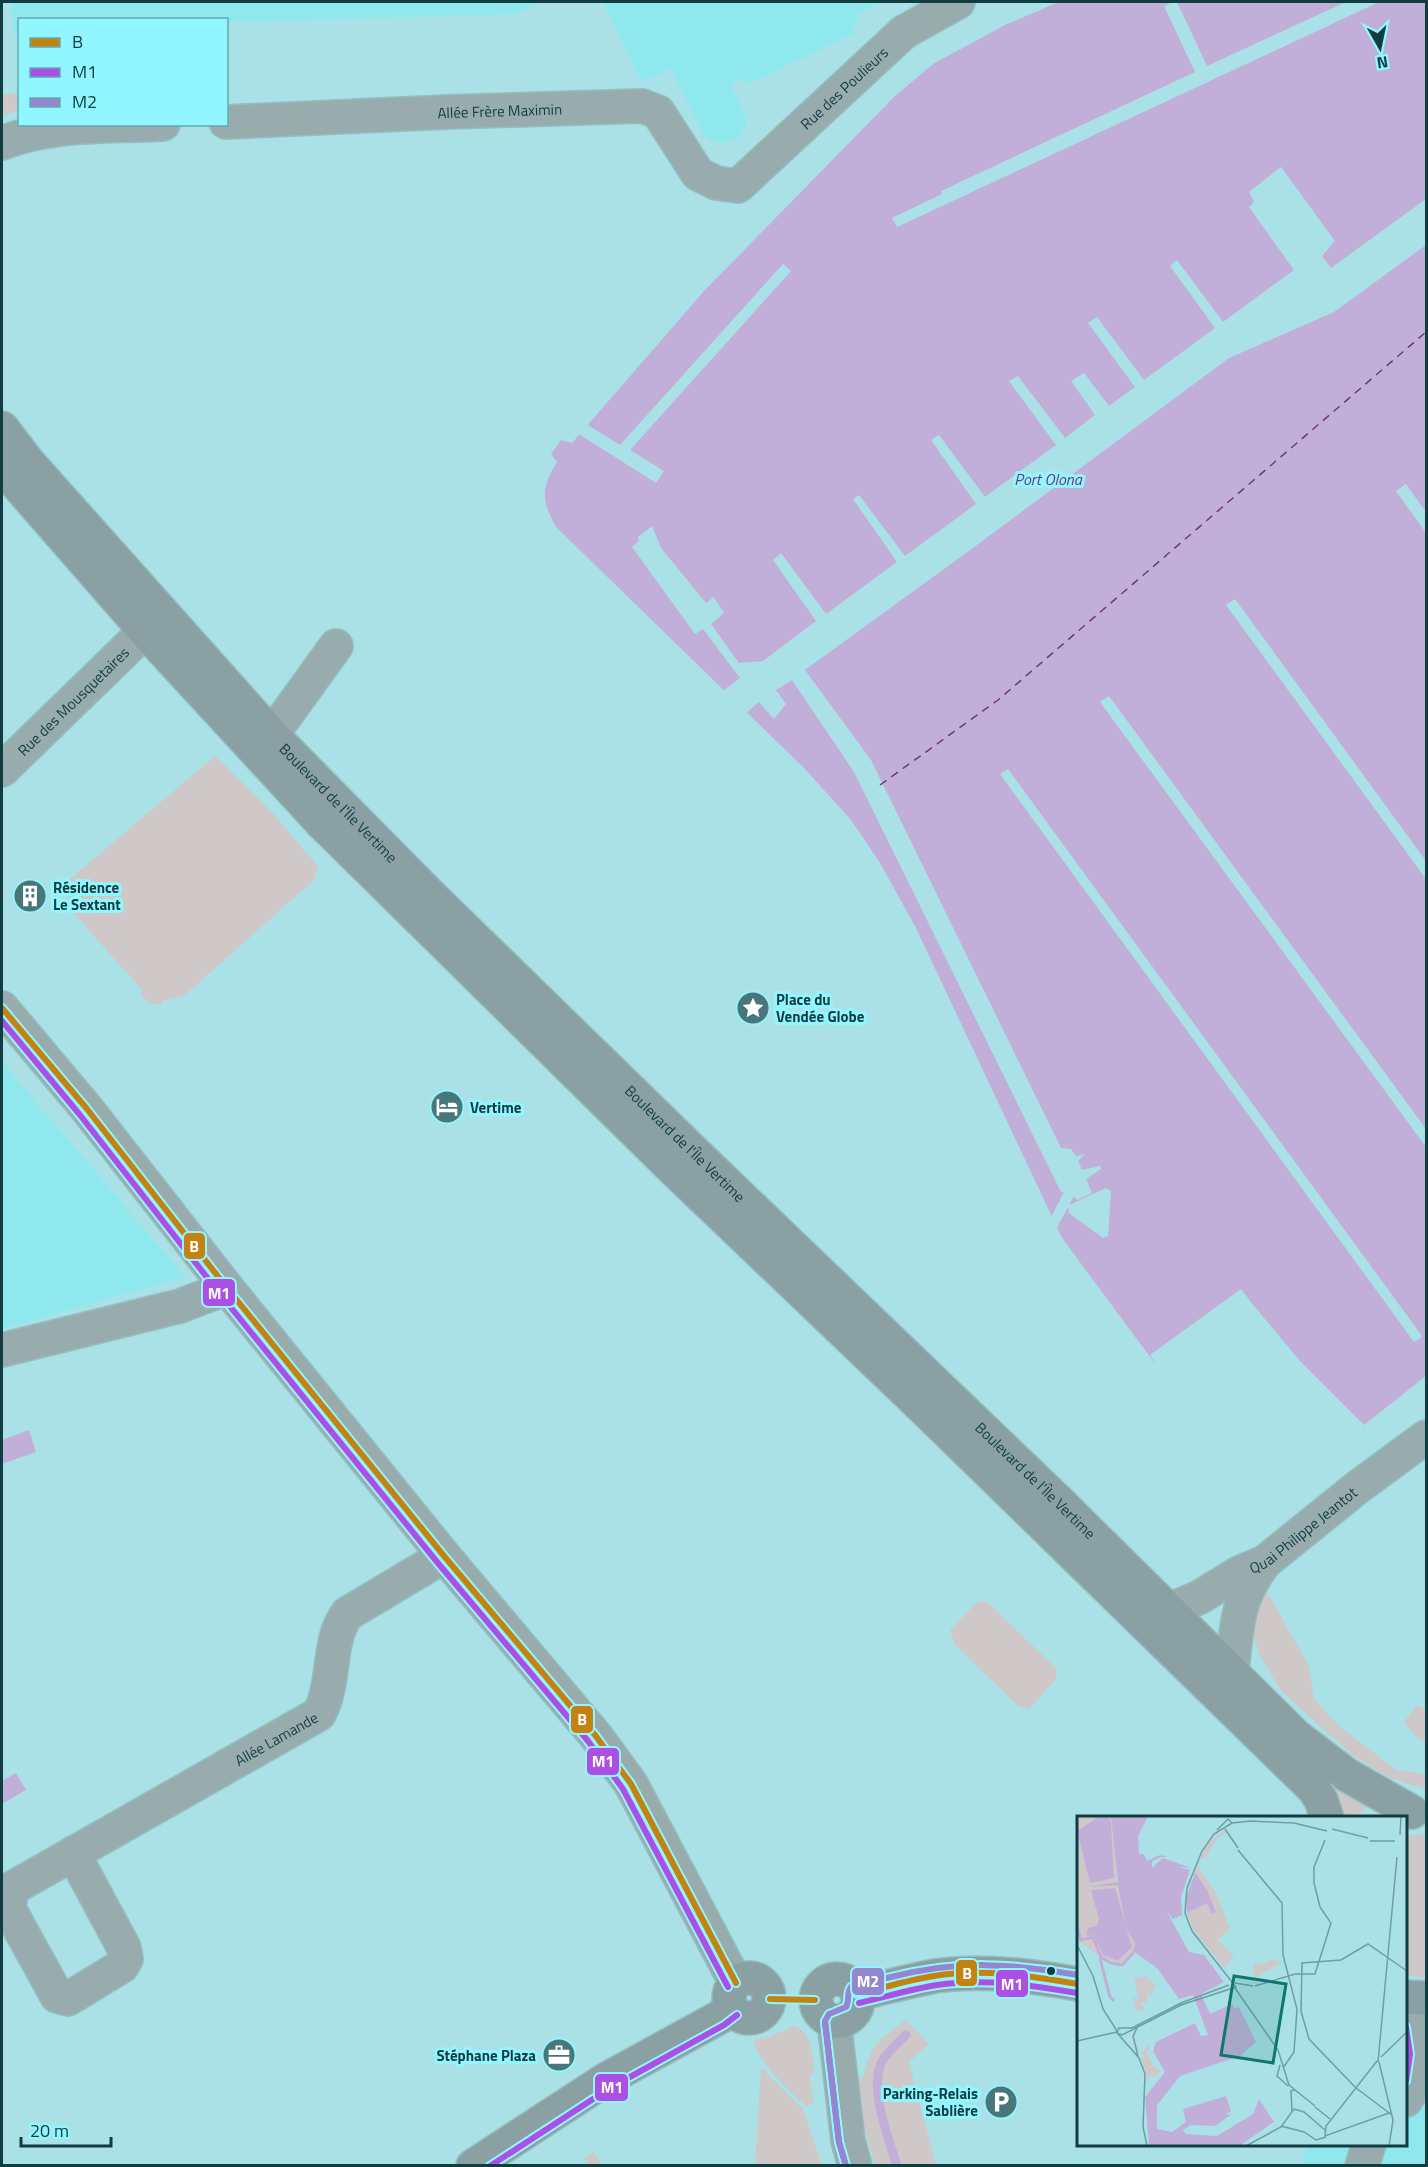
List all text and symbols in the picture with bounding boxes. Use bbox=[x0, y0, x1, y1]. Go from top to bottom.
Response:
legend bbox=[18, 18, 228, 126]
north arrow bbox=[1350, 18, 1410, 78]
text: B bbox=[72, 28, 83, 55]
street label: Rue des Poulieurs bbox=[795, 41, 893, 135]
text: N bbox=[1375, 50, 1390, 76]
text: M1 bbox=[72, 58, 97, 85]
text: M2 bbox=[72, 88, 97, 115]
street label: Allée Frère Maximin bbox=[437, 97, 562, 124]
water label: Port Olona bbox=[1014, 467, 1083, 491]
street label: Rue des Mousquetaires bbox=[12, 641, 134, 761]
street label: Boulevard de l'Île Vertime bbox=[274, 738, 403, 868]
place label: Résidence Le Sextant bbox=[53, 876, 121, 916]
building icon: Résidence Le Sextant bbox=[12, 878, 48, 914]
place label: Place du Vendée Globe bbox=[776, 988, 865, 1028]
place icon: Place du Vendée Globe bbox=[735, 990, 771, 1026]
street label: Boulevard de l'Île Vertime bbox=[620, 1079, 751, 1207]
hotel icon: Vertime bbox=[429, 1089, 465, 1125]
place label: Vertime bbox=[470, 1096, 522, 1119]
line badge: B bbox=[183, 1232, 206, 1260]
text: B bbox=[189, 1234, 199, 1258]
line badge: M1 bbox=[202, 1278, 236, 1307]
text: M1 bbox=[208, 1281, 230, 1305]
street label: Boulevard de l'Île Vertime bbox=[970, 1416, 1101, 1544]
street label: Quai Philippe Jeantot bbox=[1245, 1480, 1362, 1579]
line badge: B bbox=[570, 1705, 594, 1734]
street label: Allée Lamande bbox=[230, 1706, 322, 1771]
text: B bbox=[577, 1707, 587, 1731]
line badge: M1 bbox=[586, 1747, 620, 1776]
text: M1 bbox=[592, 1749, 614, 1773]
inset map bbox=[1077, 1816, 1407, 2146]
line badge: B bbox=[955, 1959, 978, 1987]
text: B bbox=[962, 1961, 972, 1985]
unlabelled marker bbox=[1045, 1965, 1057, 1977]
line badge: M2 bbox=[851, 1967, 885, 1996]
text: M2 bbox=[857, 1969, 879, 1993]
line badge: M1 bbox=[995, 1969, 1029, 1998]
text: M1 bbox=[1001, 1972, 1023, 1996]
office icon: Stéphane Plaza bbox=[541, 2037, 577, 2073]
place label: Stéphane Plaza bbox=[436, 2044, 536, 2067]
line badge: M1 bbox=[594, 2073, 629, 2102]
text: M1 bbox=[601, 2075, 623, 2099]
place label: Parking-Relais Sablière bbox=[883, 2082, 978, 2122]
parking icon: Parking-Relais Sablière bbox=[983, 2084, 1019, 2120]
scale bar bbox=[21, 2110, 111, 2148]
text: 20 m bbox=[30, 2117, 69, 2144]

